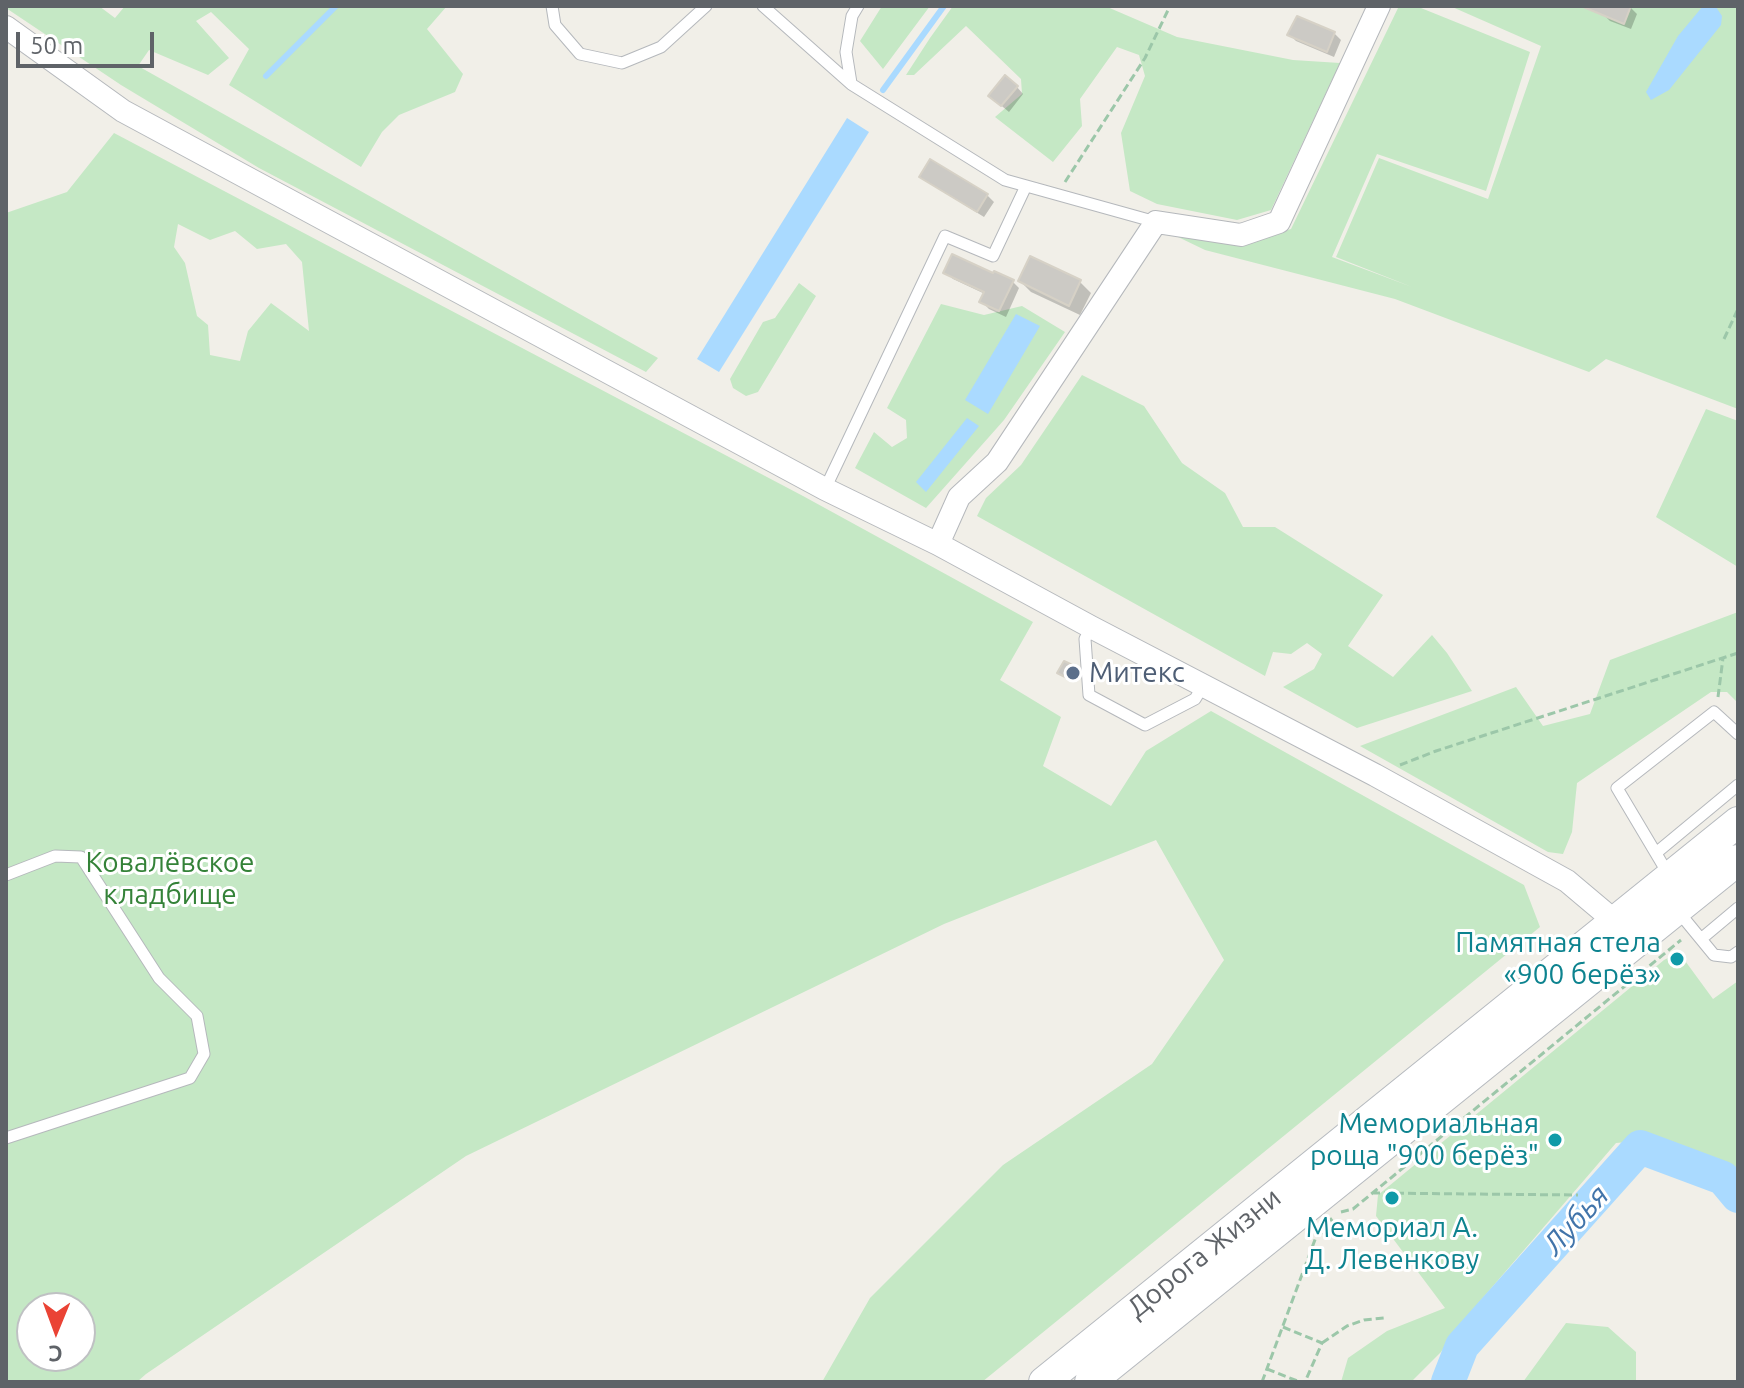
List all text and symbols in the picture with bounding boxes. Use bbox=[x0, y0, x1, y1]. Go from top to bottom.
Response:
scale bar bbox=[20, 16, 158, 66]
text: 50 m bbox=[30, 32, 83, 59]
place label: Митекс bbox=[1089, 656, 1185, 690]
marker: Митекс bbox=[1064, 664, 1082, 682]
park label: Ковалёвское кладбище bbox=[86, 846, 254, 912]
place label: Памятная стела «900 берёз» bbox=[1455, 926, 1661, 992]
marker: Памятная стела «900 берёз» bbox=[1668, 950, 1686, 968]
place label: Мемориальная роща "900 берёз" bbox=[1310, 1107, 1539, 1173]
marker: Мемориальная роща "900 берёз" bbox=[1546, 1131, 1564, 1149]
water label: Лубья bbox=[1536, 1178, 1616, 1262]
street label: Дорога Жизни bbox=[1120, 1181, 1288, 1325]
marker: Мемориал А. Д. Левенкову bbox=[1383, 1189, 1401, 1207]
place label: Мемориал А. Д. Левенкову bbox=[1305, 1211, 1479, 1277]
north arrow bbox=[16, 1292, 96, 1372]
text: С bbox=[48, 1342, 63, 1367]

